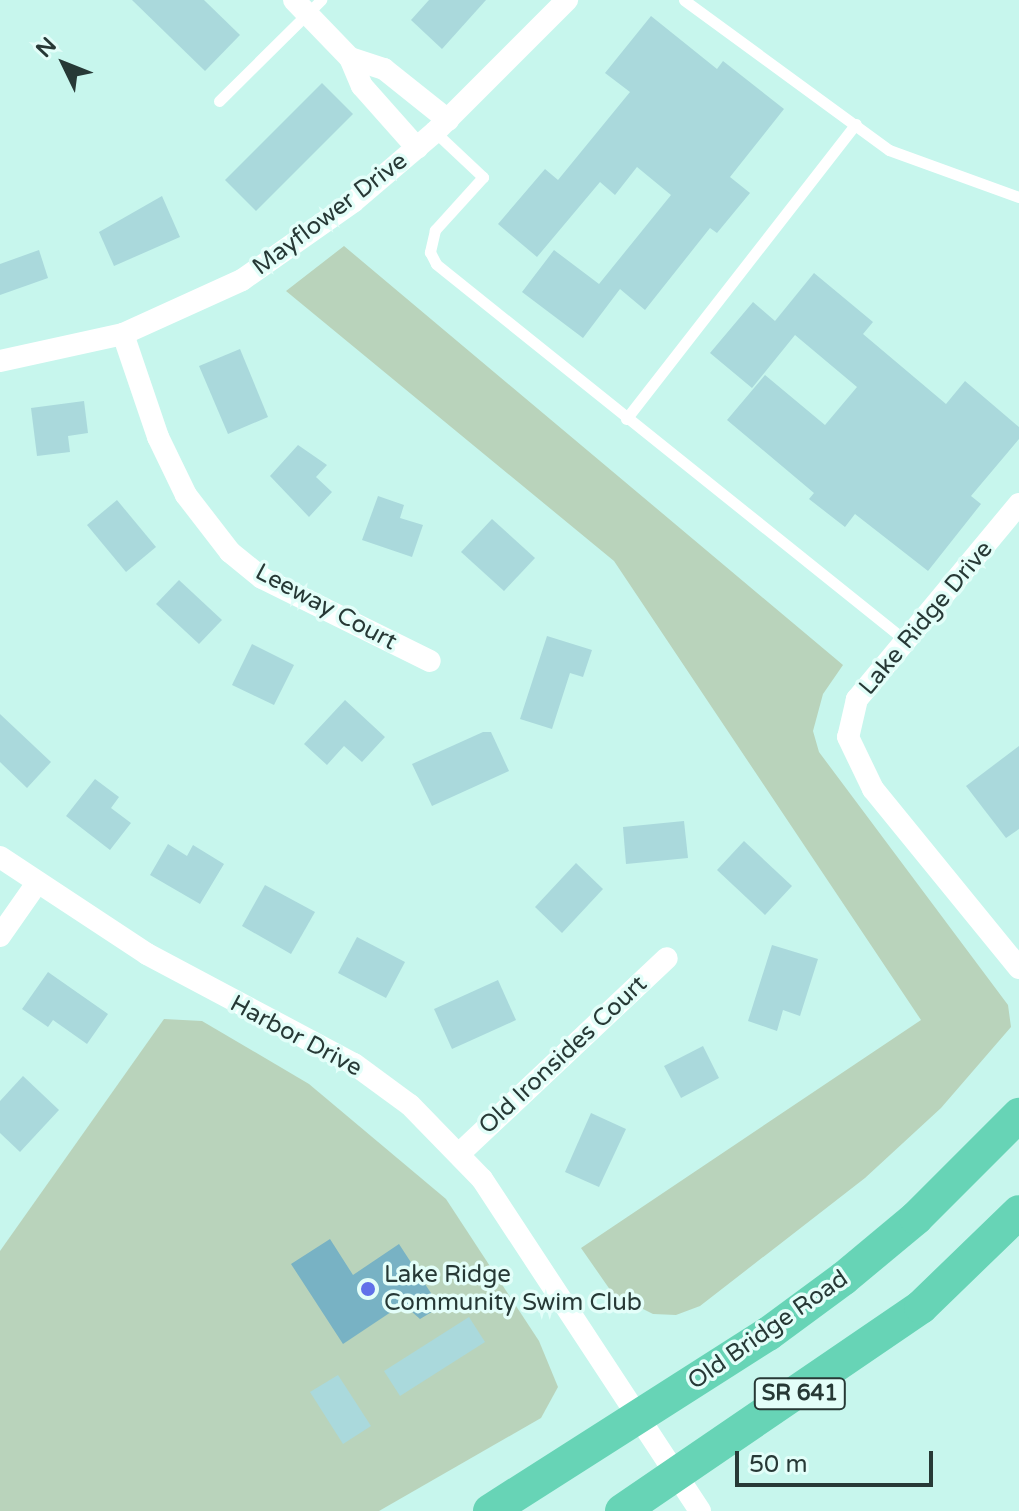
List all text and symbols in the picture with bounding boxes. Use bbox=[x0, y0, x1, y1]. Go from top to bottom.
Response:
north arrow bbox=[24, 24, 104, 104]
text: N bbox=[31, 32, 62, 63]
street label: Mayflower Drive bbox=[247, 147, 413, 281]
street label: Lake Ridge Drive bbox=[853, 535, 999, 701]
street label: Leeway Court bbox=[250, 558, 402, 656]
street label: Old Ironsides Court bbox=[473, 970, 653, 1140]
street label: Harbor Drive bbox=[225, 989, 367, 1083]
place label: Lake Ridge Community Swim Club bbox=[384, 1261, 642, 1317]
street label: Old Bridge Road bbox=[682, 1264, 854, 1396]
marker: Lake Ridge Community Swim Club bbox=[359, 1280, 377, 1298]
road number: SR 641 bbox=[752, 1376, 848, 1412]
scale bar bbox=[739, 1435, 937, 1485]
text: 50 m bbox=[749, 1450, 807, 1479]

